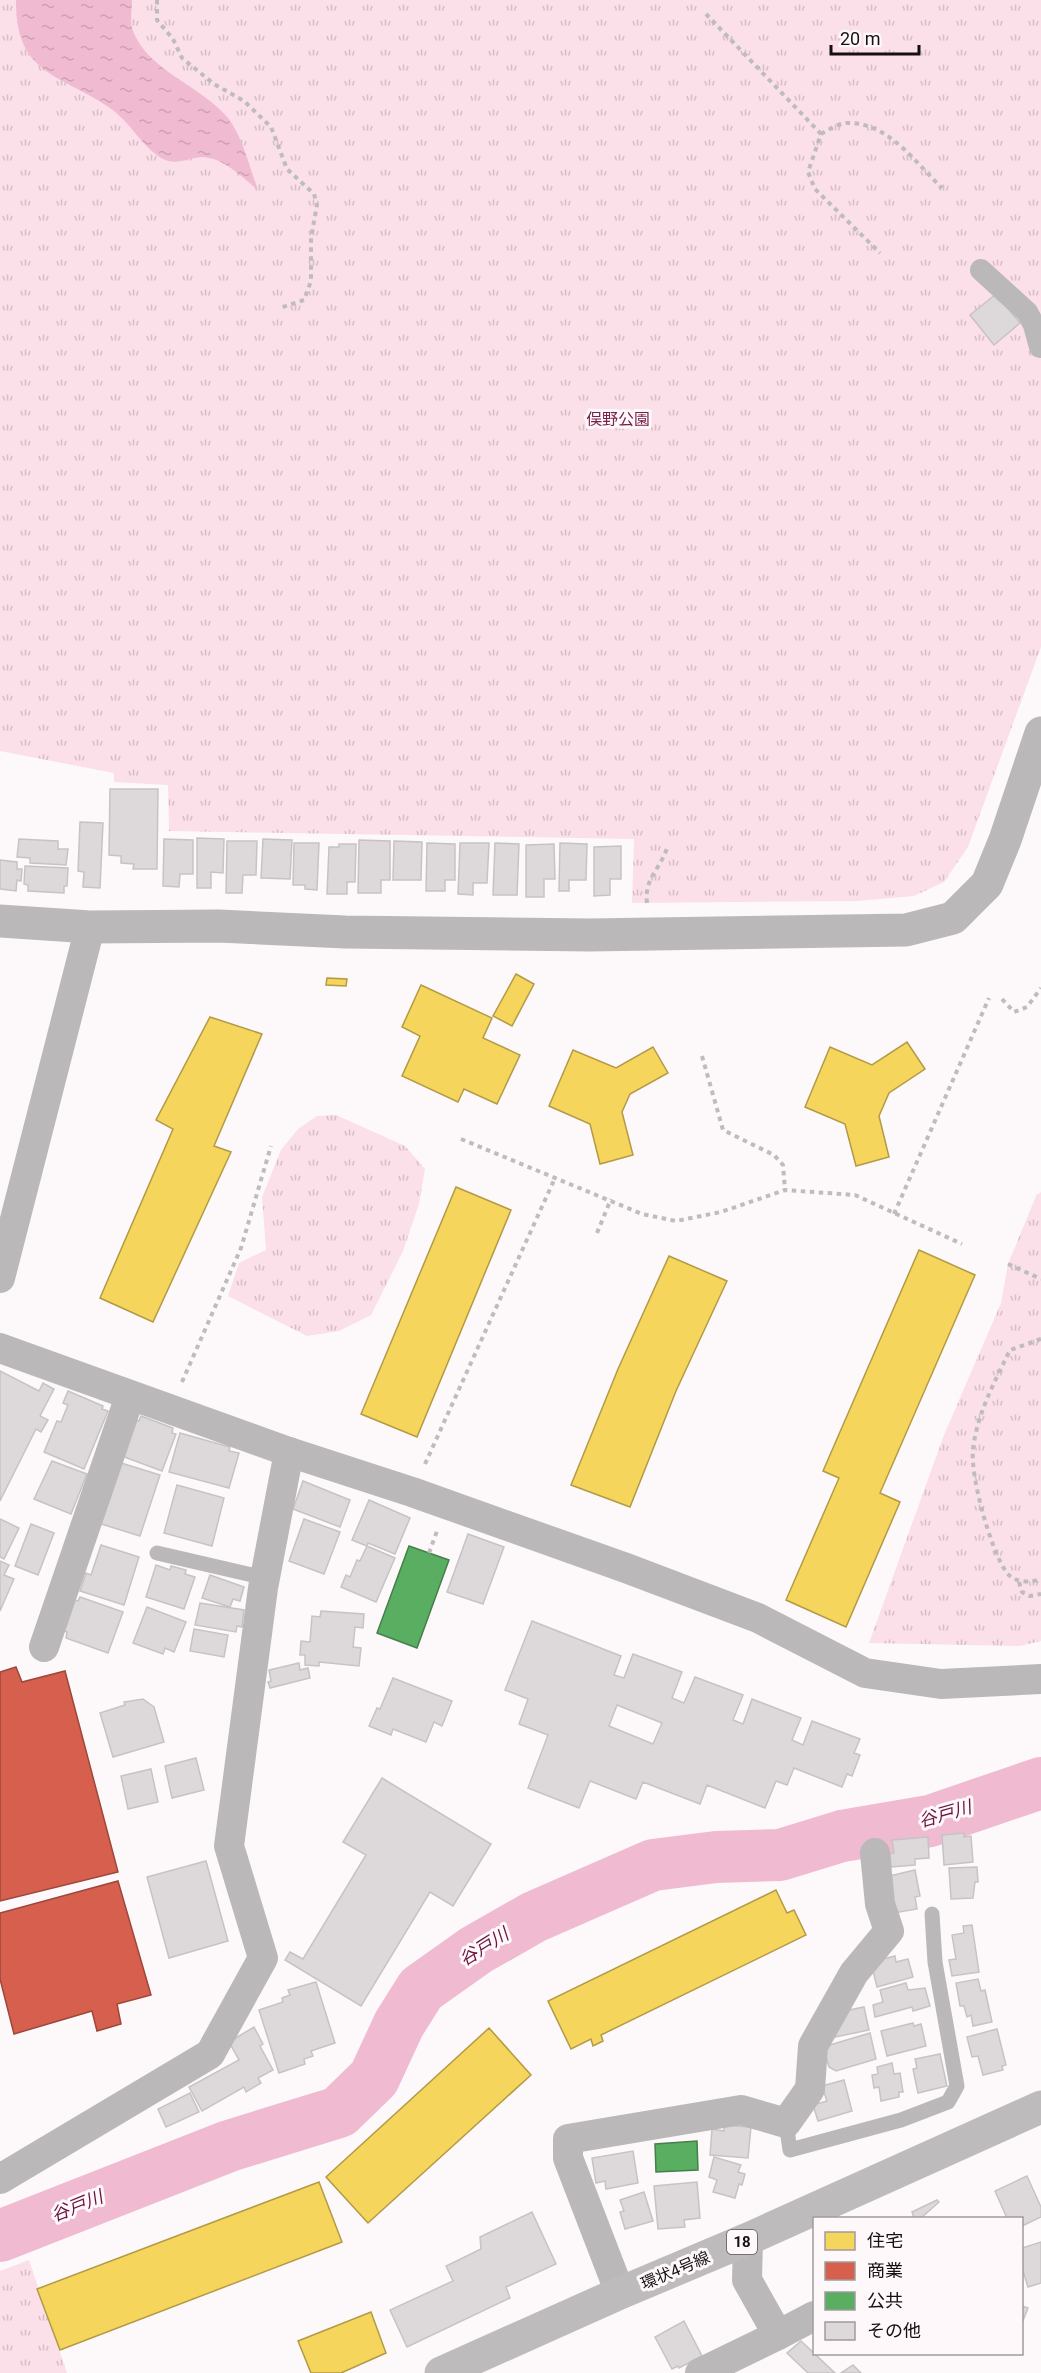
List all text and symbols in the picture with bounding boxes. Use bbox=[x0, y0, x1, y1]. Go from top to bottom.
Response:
scale bar bbox=[831, 18, 920, 56]
text: 20 m bbox=[840, 28, 880, 49]
park label: 俣野公園 bbox=[586, 410, 650, 429]
water label: 谷戸川 bbox=[916, 1795, 976, 1831]
water label: 谷戸川 bbox=[455, 1922, 514, 1970]
water label: 谷戸川 bbox=[48, 2185, 108, 2225]
legend bbox=[813, 2217, 1023, 2355]
road number: 18 bbox=[727, 2230, 757, 2254]
text: 住宅 bbox=[867, 2230, 903, 2251]
street label: 環状4号線 bbox=[638, 2247, 713, 2293]
text: 商業 bbox=[867, 2260, 903, 2281]
text: 公共 bbox=[867, 2290, 903, 2311]
text: その他 bbox=[867, 2320, 921, 2341]

